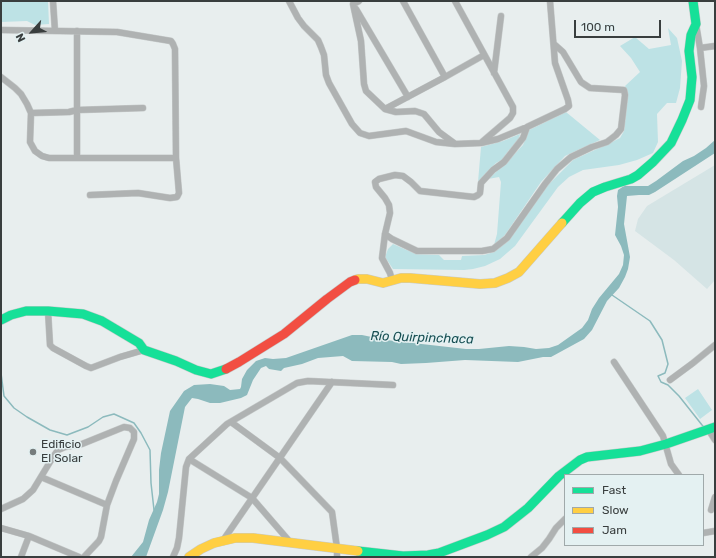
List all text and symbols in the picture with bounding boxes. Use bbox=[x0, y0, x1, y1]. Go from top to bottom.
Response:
north arrow bbox=[12, 12, 52, 52]
scale bar bbox=[576, 12, 663, 38]
text: 100 m bbox=[581, 20, 615, 34]
text: N bbox=[13, 31, 28, 44]
water label: Río Quirpinchaca bbox=[370, 328, 474, 348]
place label: Edificio El Solar bbox=[41, 438, 83, 466]
marker: Edificio El Solar bbox=[28, 447, 38, 457]
legend bbox=[564, 474, 704, 546]
text: Fast bbox=[602, 483, 626, 497]
text: Slow bbox=[602, 503, 629, 517]
text: Jam bbox=[602, 523, 627, 537]

